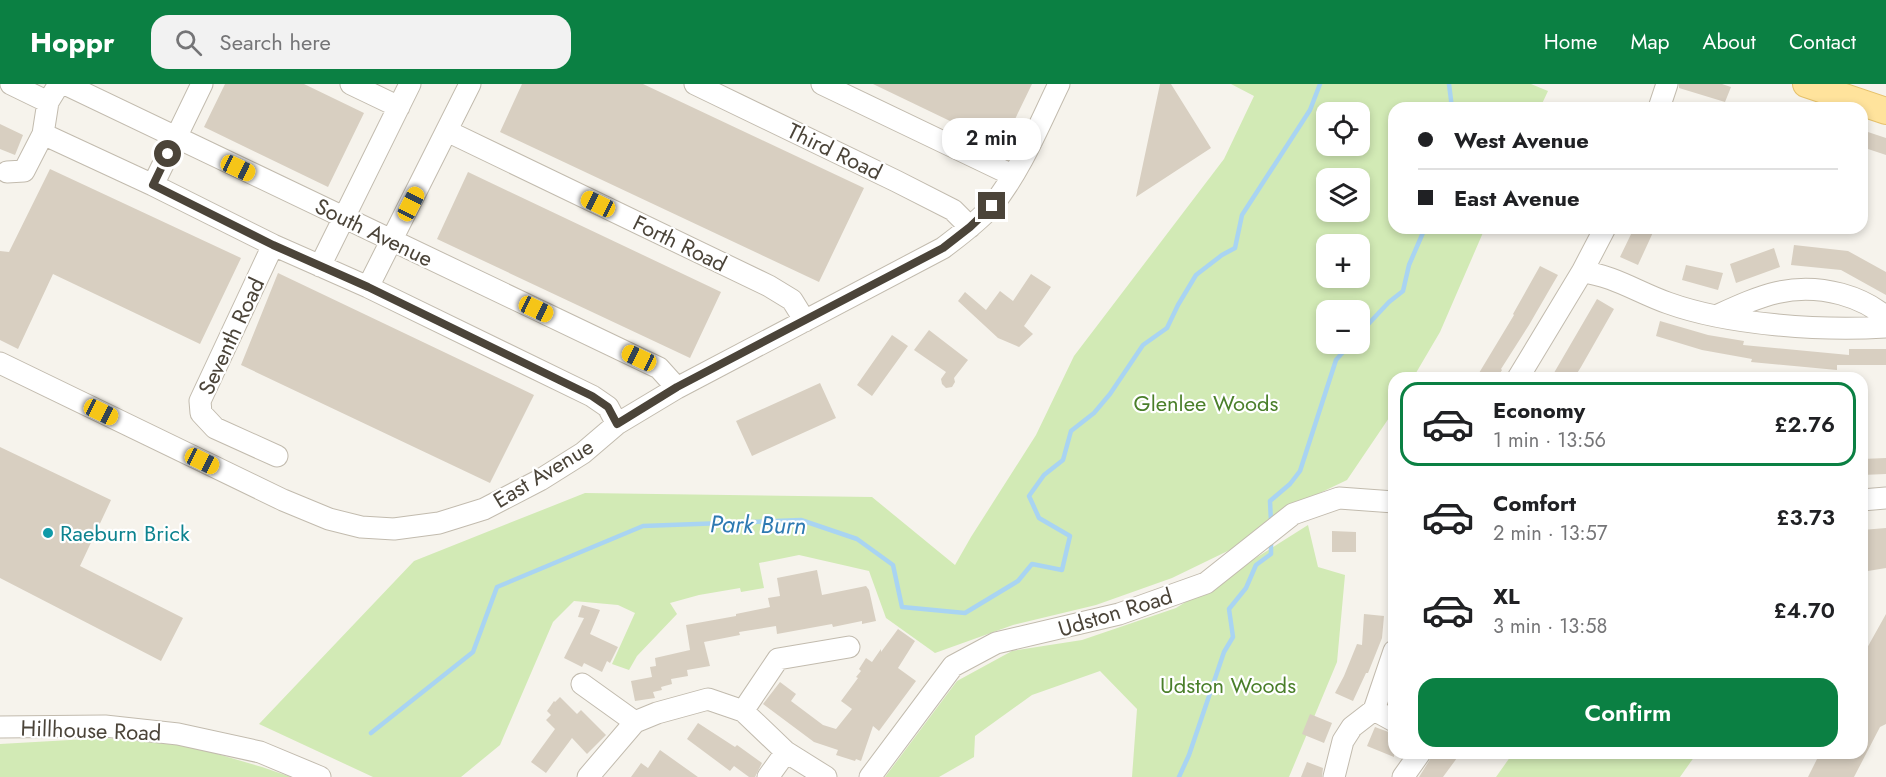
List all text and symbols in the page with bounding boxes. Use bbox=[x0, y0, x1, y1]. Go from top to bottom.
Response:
search box bbox=[151, 15, 571, 69]
text: Hoppr bbox=[30, 22, 115, 63]
icon: search bbox=[172, 26, 205, 59]
text: Search here bbox=[220, 26, 331, 58]
text: Home bbox=[1544, 27, 1597, 57]
text: Map bbox=[1630, 27, 1670, 57]
text: About bbox=[1703, 27, 1756, 57]
text: Contact bbox=[1789, 27, 1856, 57]
map controls bbox=[1316, 102, 1370, 354]
button: locate bbox=[1316, 102, 1370, 156]
street label: Third Road bbox=[782, 114, 888, 188]
callout: 2 min bbox=[942, 119, 1042, 161]
text: 2 min bbox=[966, 124, 1017, 153]
text: West Avenue bbox=[1454, 124, 1589, 156]
route start bbox=[154, 140, 181, 167]
car bbox=[218, 152, 258, 184]
button: layers bbox=[1316, 168, 1370, 222]
text: East Avenue bbox=[1454, 182, 1580, 214]
car bbox=[395, 184, 427, 224]
car bbox=[578, 188, 618, 220]
street label: South Avenue bbox=[310, 190, 438, 274]
route end bbox=[978, 192, 1005, 219]
street label: Forth Road bbox=[628, 207, 732, 279]
button: + bbox=[1316, 234, 1370, 288]
street label: Seventh Road bbox=[190, 272, 272, 400]
car bbox=[516, 293, 556, 325]
button: − bbox=[1316, 300, 1370, 354]
car bbox=[619, 342, 659, 374]
park label: Glenlee Woods bbox=[1134, 387, 1279, 419]
text: Economy bbox=[1493, 394, 1585, 426]
car bbox=[81, 396, 121, 428]
icon: car bbox=[1421, 397, 1475, 451]
text: £2.76 bbox=[1774, 408, 1835, 440]
text: 1 min · 13:56 bbox=[1493, 426, 1606, 455]
street label: East Avenue bbox=[487, 430, 599, 516]
car bbox=[182, 445, 222, 477]
text: Comfort bbox=[1493, 487, 1576, 519]
icon: car bbox=[1421, 490, 1475, 544]
text: £3.73 bbox=[1776, 501, 1835, 533]
water label: Park Burn bbox=[710, 506, 806, 543]
place label: Raeburn Brick bbox=[60, 517, 190, 549]
text: 2 min · 13:57 bbox=[1493, 519, 1607, 548]
marker: Raeburn Brick bbox=[41, 526, 55, 540]
street label: Udston Road bbox=[1054, 579, 1176, 645]
text: XL bbox=[1493, 580, 1520, 612]
icon: car bbox=[1421, 583, 1475, 637]
text: £4.70 bbox=[1773, 594, 1835, 626]
text: 3 min · 13:58 bbox=[1493, 612, 1607, 641]
park label: Udston Woods bbox=[1160, 669, 1296, 701]
button: Confirm bbox=[1418, 678, 1838, 747]
street label: Hillhouse Road bbox=[20, 712, 162, 748]

